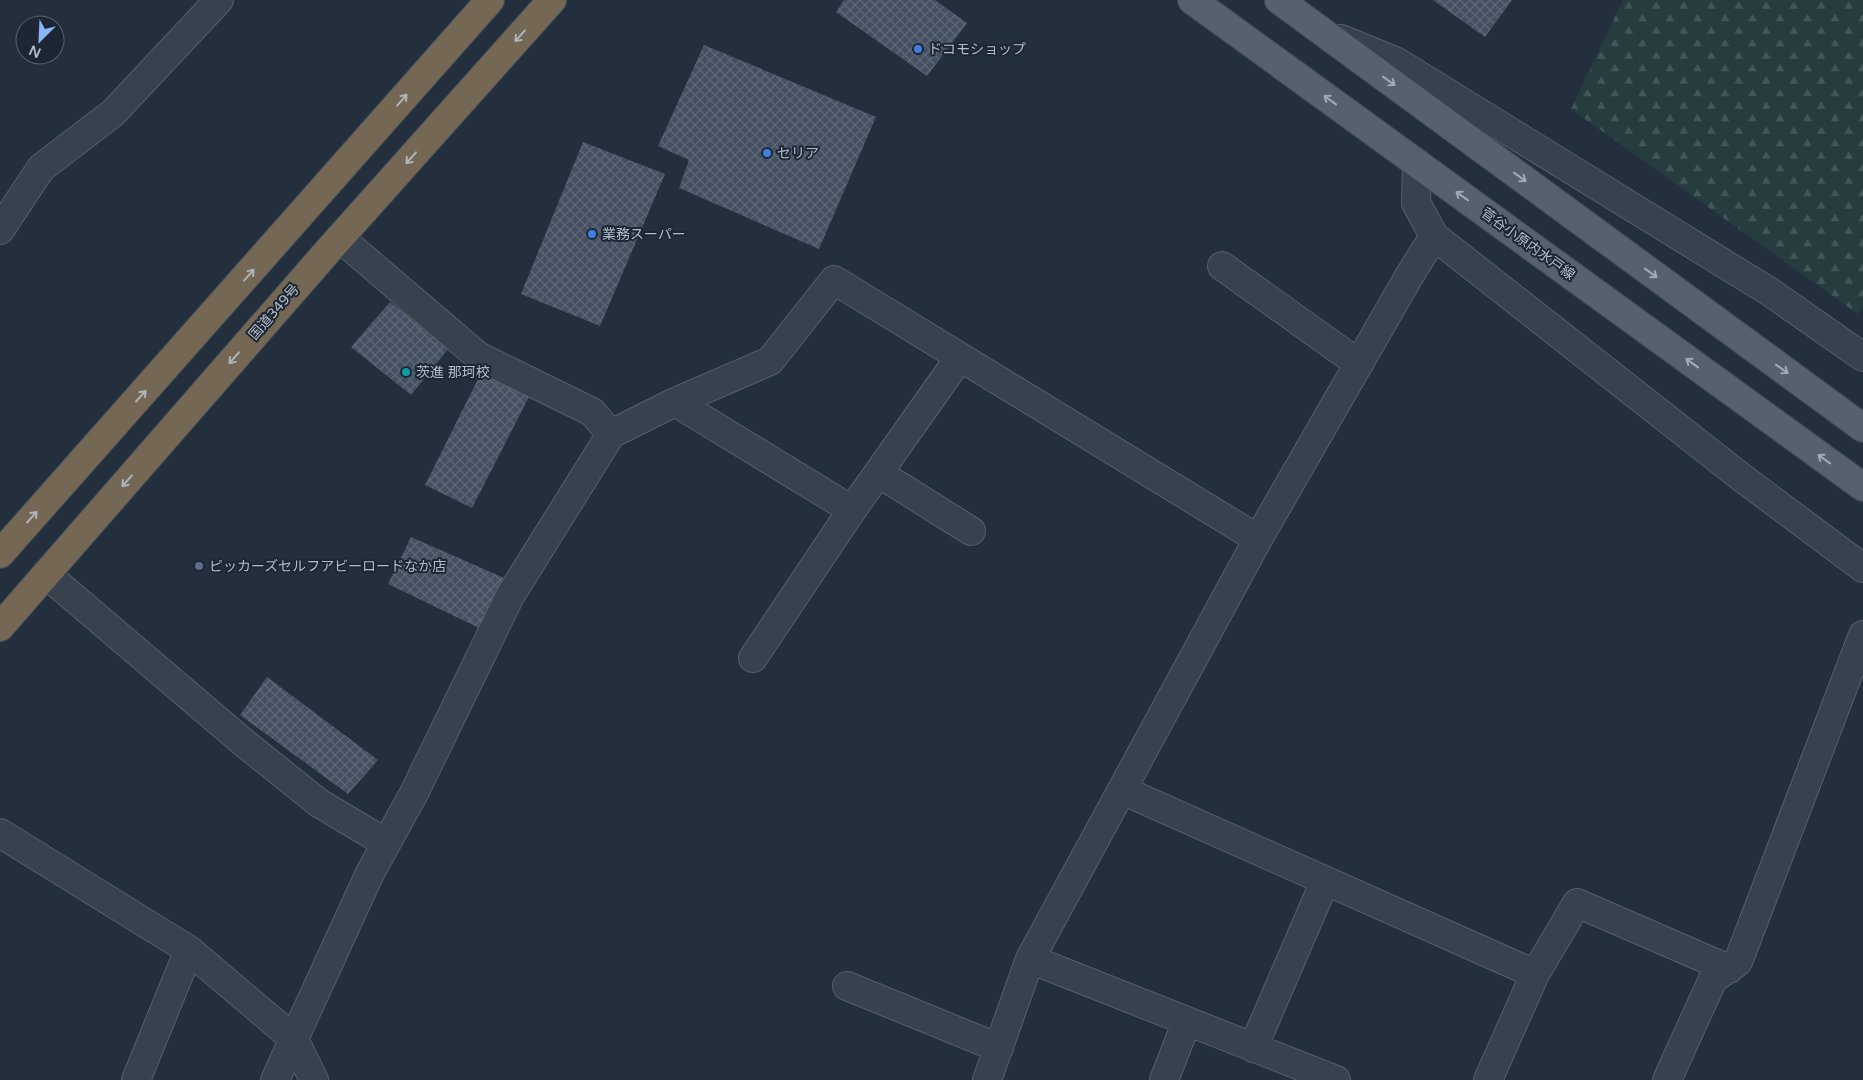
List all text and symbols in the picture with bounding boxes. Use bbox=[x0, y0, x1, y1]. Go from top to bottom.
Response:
north arrow bbox=[15, 15, 65, 65]
one-way arrow bbox=[514, 30, 525, 43]
text: N bbox=[26, 41, 44, 61]
place label: ドコモショップ bbox=[928, 41, 1026, 58]
marker: ドコモショップ bbox=[912, 43, 924, 55]
one-way arrow bbox=[1382, 75, 1395, 86]
one-way arrow bbox=[396, 93, 408, 106]
one-way arrow bbox=[1323, 95, 1337, 105]
place label: セリア bbox=[777, 145, 819, 162]
marker: セリア bbox=[761, 147, 773, 159]
one-way arrow bbox=[406, 151, 417, 164]
one-way arrow bbox=[1513, 171, 1526, 182]
one-way arrow bbox=[1455, 191, 1469, 201]
street label: 菅谷小原内水戸線 bbox=[1478, 204, 1578, 284]
place label: 業務スーパー bbox=[602, 226, 686, 243]
marker: 業務スーパー bbox=[586, 228, 598, 240]
one-way arrow bbox=[1644, 267, 1657, 278]
one-way arrow bbox=[243, 268, 254, 281]
street label: 国道349号 bbox=[245, 281, 303, 343]
one-way arrow bbox=[229, 352, 240, 365]
one-way arrow bbox=[1685, 358, 1699, 368]
one-way arrow bbox=[1775, 363, 1788, 374]
place label: 茨進 那珂校 bbox=[416, 364, 490, 381]
marker: 茨進 那珂校 bbox=[400, 366, 412, 378]
one-way arrow bbox=[135, 390, 146, 403]
one-way arrow bbox=[1817, 454, 1831, 464]
one-way arrow bbox=[122, 474, 133, 487]
one-way arrow bbox=[26, 511, 38, 524]
place label: ピッカーズセルフアビーロードなか店 bbox=[209, 558, 446, 575]
marker: ピッカーズセルフアビーロードなか店 bbox=[193, 560, 205, 572]

